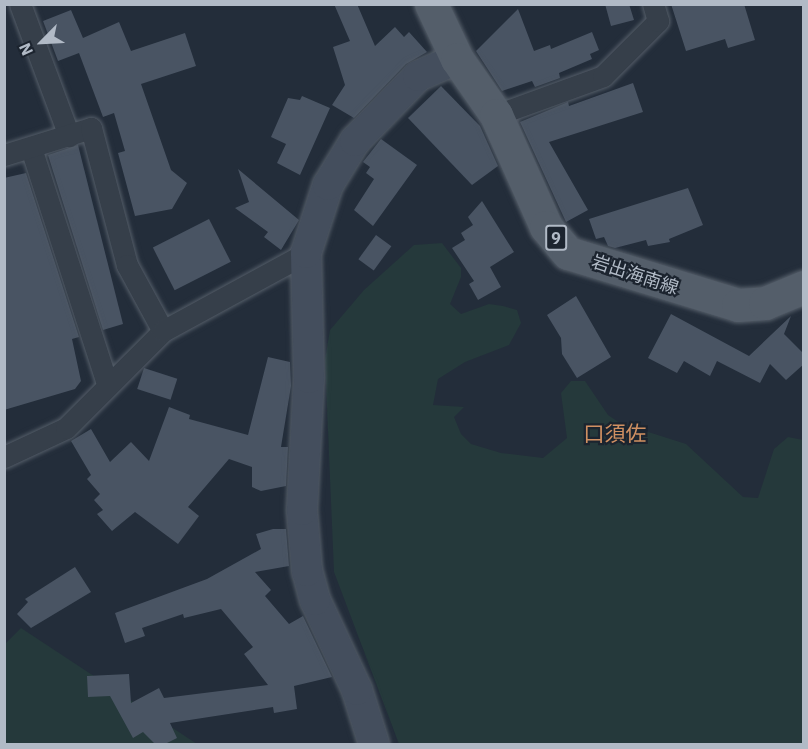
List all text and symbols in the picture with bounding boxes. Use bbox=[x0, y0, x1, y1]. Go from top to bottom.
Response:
north arrow bbox=[12, 12, 72, 72]
text: N bbox=[14, 40, 37, 59]
road number: 9 bbox=[544, 225, 568, 251]
street label: 岩出海南線 bbox=[589, 251, 681, 299]
district label: 口須佐 bbox=[584, 420, 646, 446]

